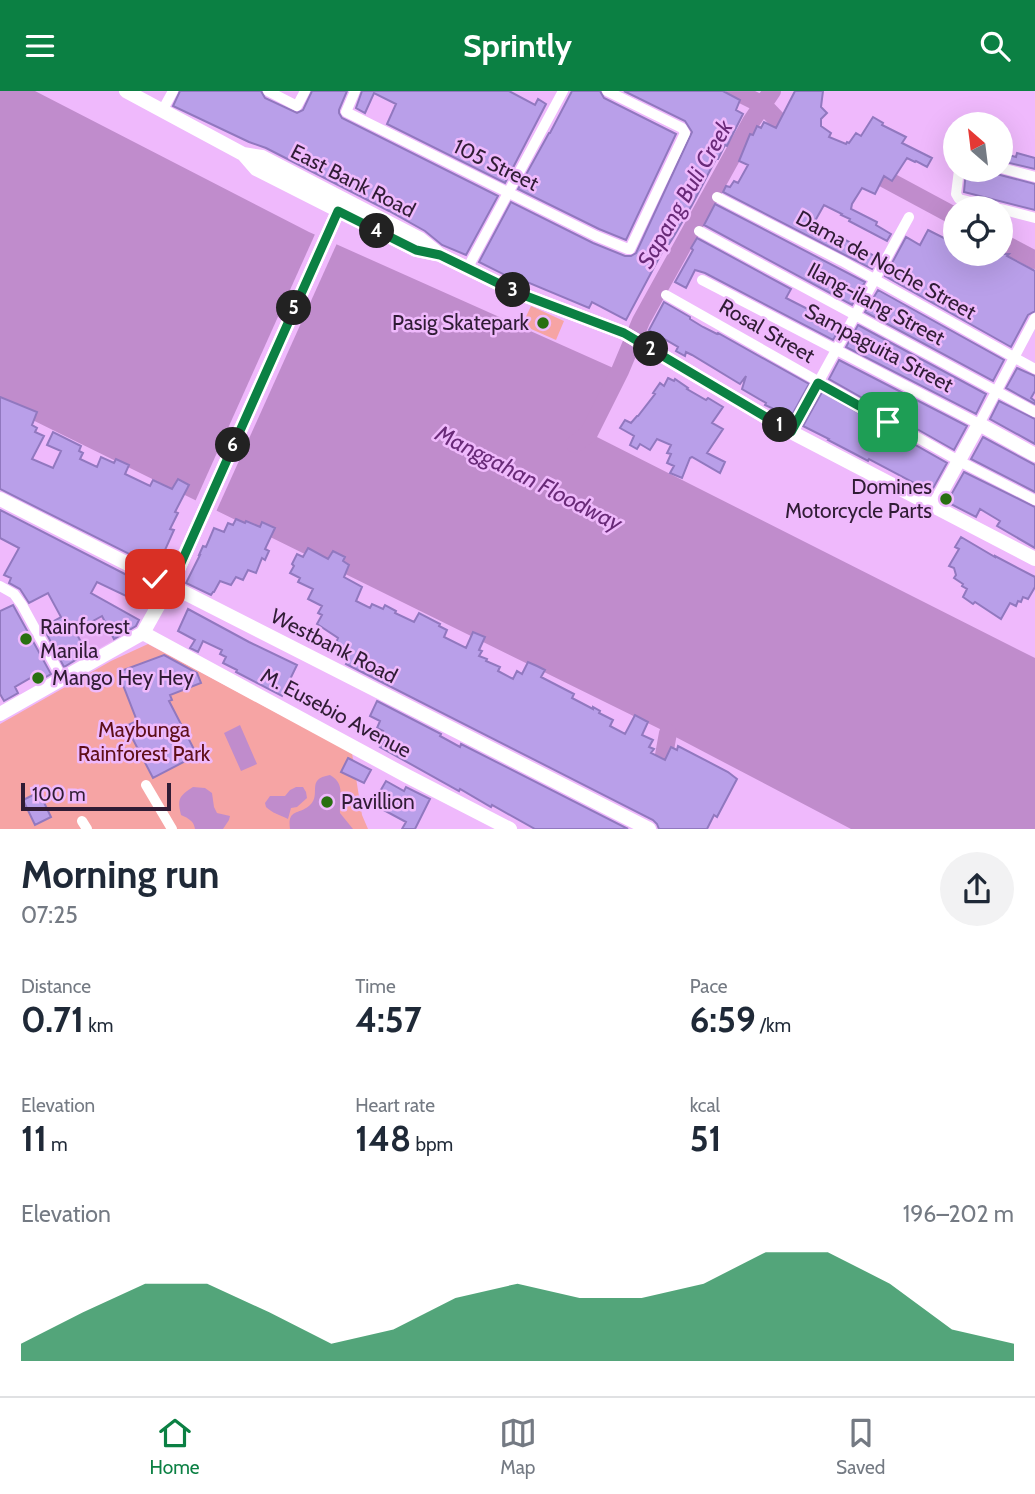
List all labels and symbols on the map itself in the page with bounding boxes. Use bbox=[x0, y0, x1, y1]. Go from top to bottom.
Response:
north arrow bbox=[943, 112, 1013, 182]
water label: Sapang Buli Creek bbox=[631, 114, 739, 273]
street label: 105 Street bbox=[450, 133, 543, 196]
street label: East Bank Road bbox=[287, 138, 420, 223]
street label: Dama de Noche Street bbox=[792, 205, 981, 324]
pin: 4 bbox=[360, 213, 394, 249]
street label: Ilang-ilang Street bbox=[803, 257, 949, 350]
pin: 3 bbox=[496, 273, 530, 307]
pin: 5 bbox=[276, 291, 312, 325]
street label: Rosal Street bbox=[715, 293, 820, 368]
street label: Sampaguita Street bbox=[801, 298, 958, 397]
place label: Pasig Skatepark bbox=[392, 310, 530, 335]
marker: Pasig Skatepark bbox=[535, 315, 551, 331]
pin: 2 bbox=[634, 331, 668, 367]
pin bbox=[858, 392, 918, 452]
pin: 1 bbox=[762, 407, 798, 443]
water label: Manggahan Floodway bbox=[430, 418, 628, 538]
pin: 6 bbox=[216, 427, 250, 463]
place label: Domines Motorcycle Parts bbox=[785, 474, 932, 523]
marker: Domines Motorcycle Parts bbox=[938, 491, 954, 507]
pin bbox=[125, 549, 185, 609]
street label: Westbank Road bbox=[267, 603, 402, 688]
place label: Rainforest Manila bbox=[40, 614, 130, 663]
marker: Rainforest Manila bbox=[18, 631, 34, 647]
street label: M. Eusebio Avenue bbox=[257, 662, 416, 763]
place label: Mango Hey Hey bbox=[52, 665, 194, 690]
marker: Mango Hey Hey bbox=[30, 670, 46, 686]
park label: Maybunga Rainforest Park bbox=[78, 717, 211, 766]
scale bar bbox=[21, 780, 172, 812]
place label: Pavillion bbox=[341, 789, 415, 814]
marker: Pavillion bbox=[319, 794, 335, 810]

